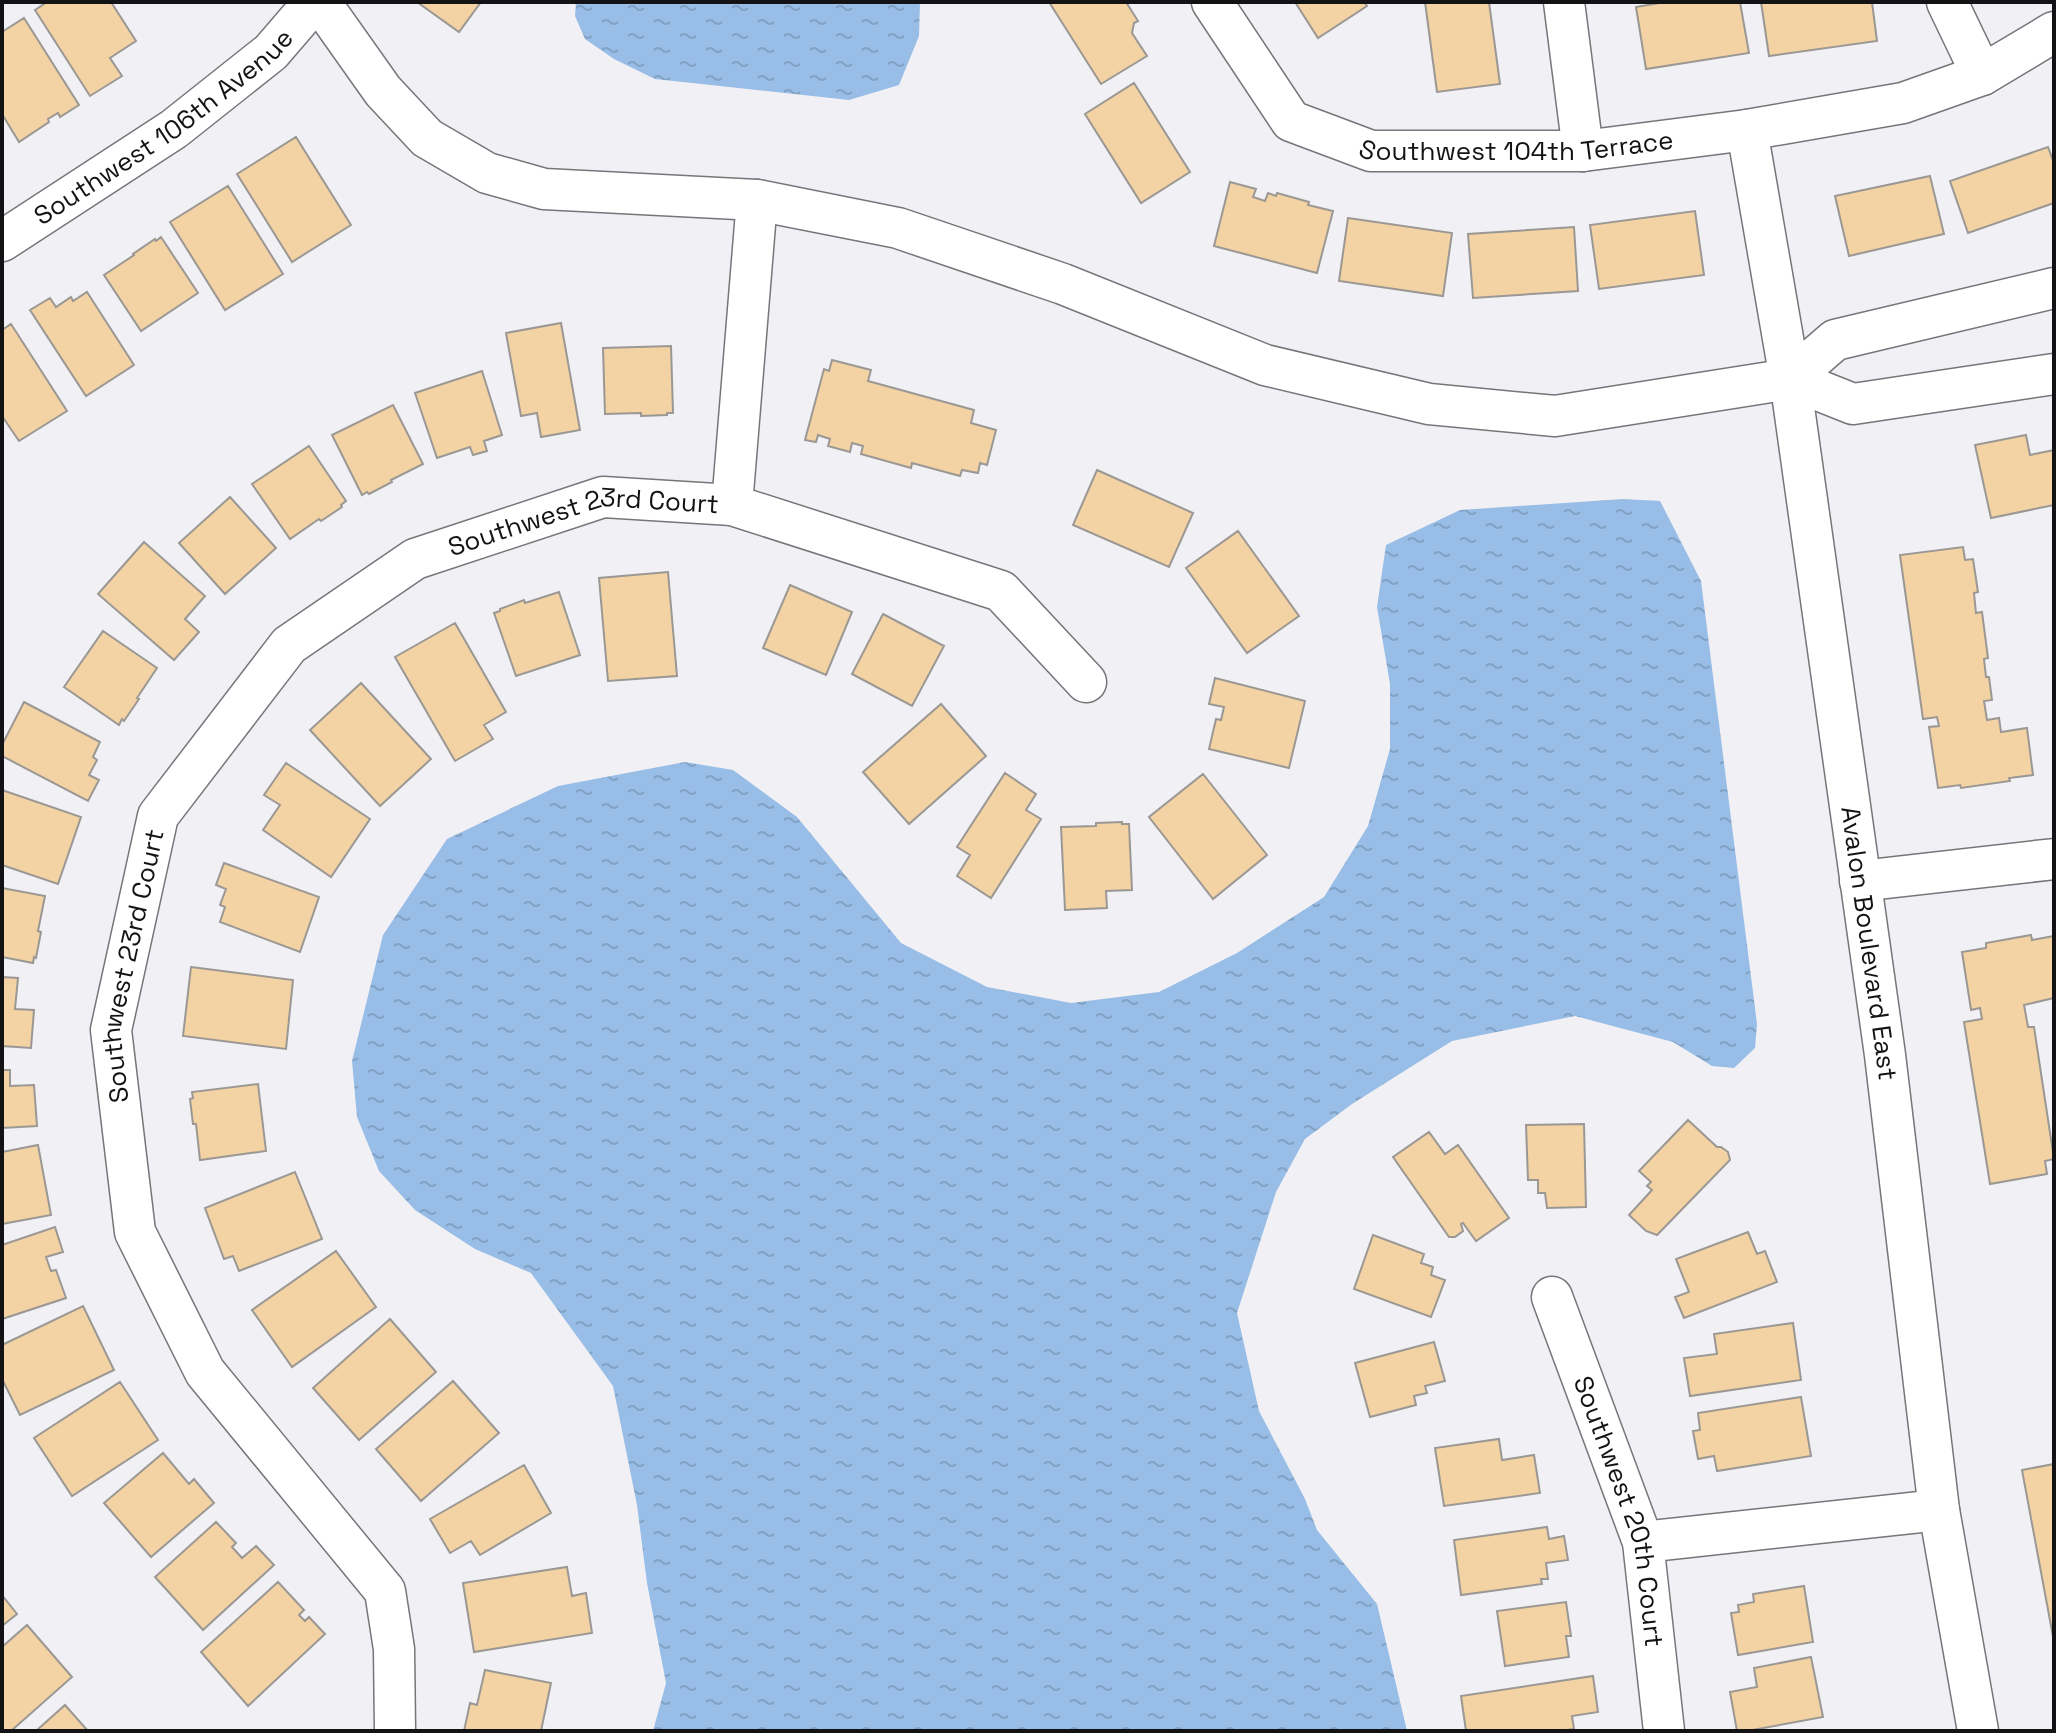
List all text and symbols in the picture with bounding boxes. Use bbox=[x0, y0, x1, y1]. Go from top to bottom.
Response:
street label: Southwest 106th Avenue bbox=[27, 22, 301, 233]
street label: Southwest 104th Terrace bbox=[1354, 123, 1675, 168]
street label: Southwest 23rd Court bbox=[444, 480, 720, 564]
street label: Avalon Boulevard East bbox=[1833, 804, 1905, 1082]
street label: Southwest 23rd Court bbox=[94, 826, 172, 1105]
street label: Southwest 20th Court bbox=[1566, 1371, 1672, 1648]

